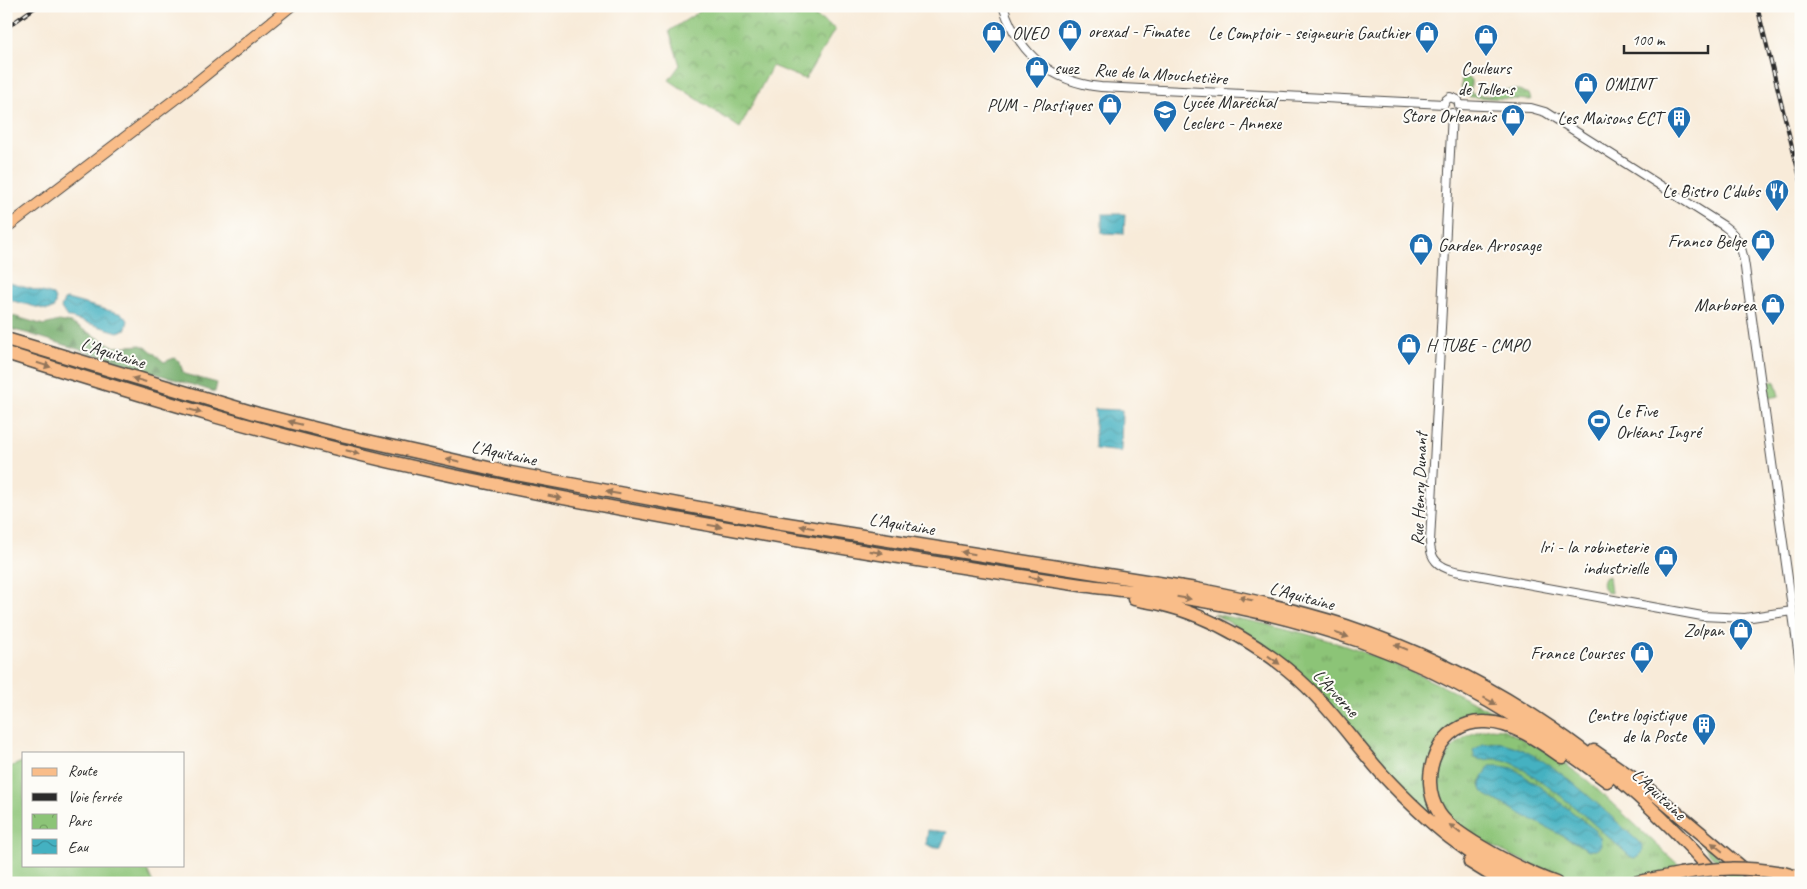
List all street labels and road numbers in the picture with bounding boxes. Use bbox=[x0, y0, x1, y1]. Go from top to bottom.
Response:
street label: Rue de la Mouchetière bbox=[1094, 58, 1229, 90]
street label: L'Aquitaine bbox=[78, 333, 149, 373]
street label: Rue Henry Dunant bbox=[1406, 429, 1432, 546]
street label: L'Aquitaine bbox=[469, 435, 540, 471]
street label: L'Aquitaine bbox=[868, 508, 937, 540]
street label: L'Aquitaine bbox=[1267, 577, 1338, 615]
street label: L'Arverne bbox=[1308, 665, 1364, 722]
street label: L'Aquitaine bbox=[1627, 763, 1691, 825]

